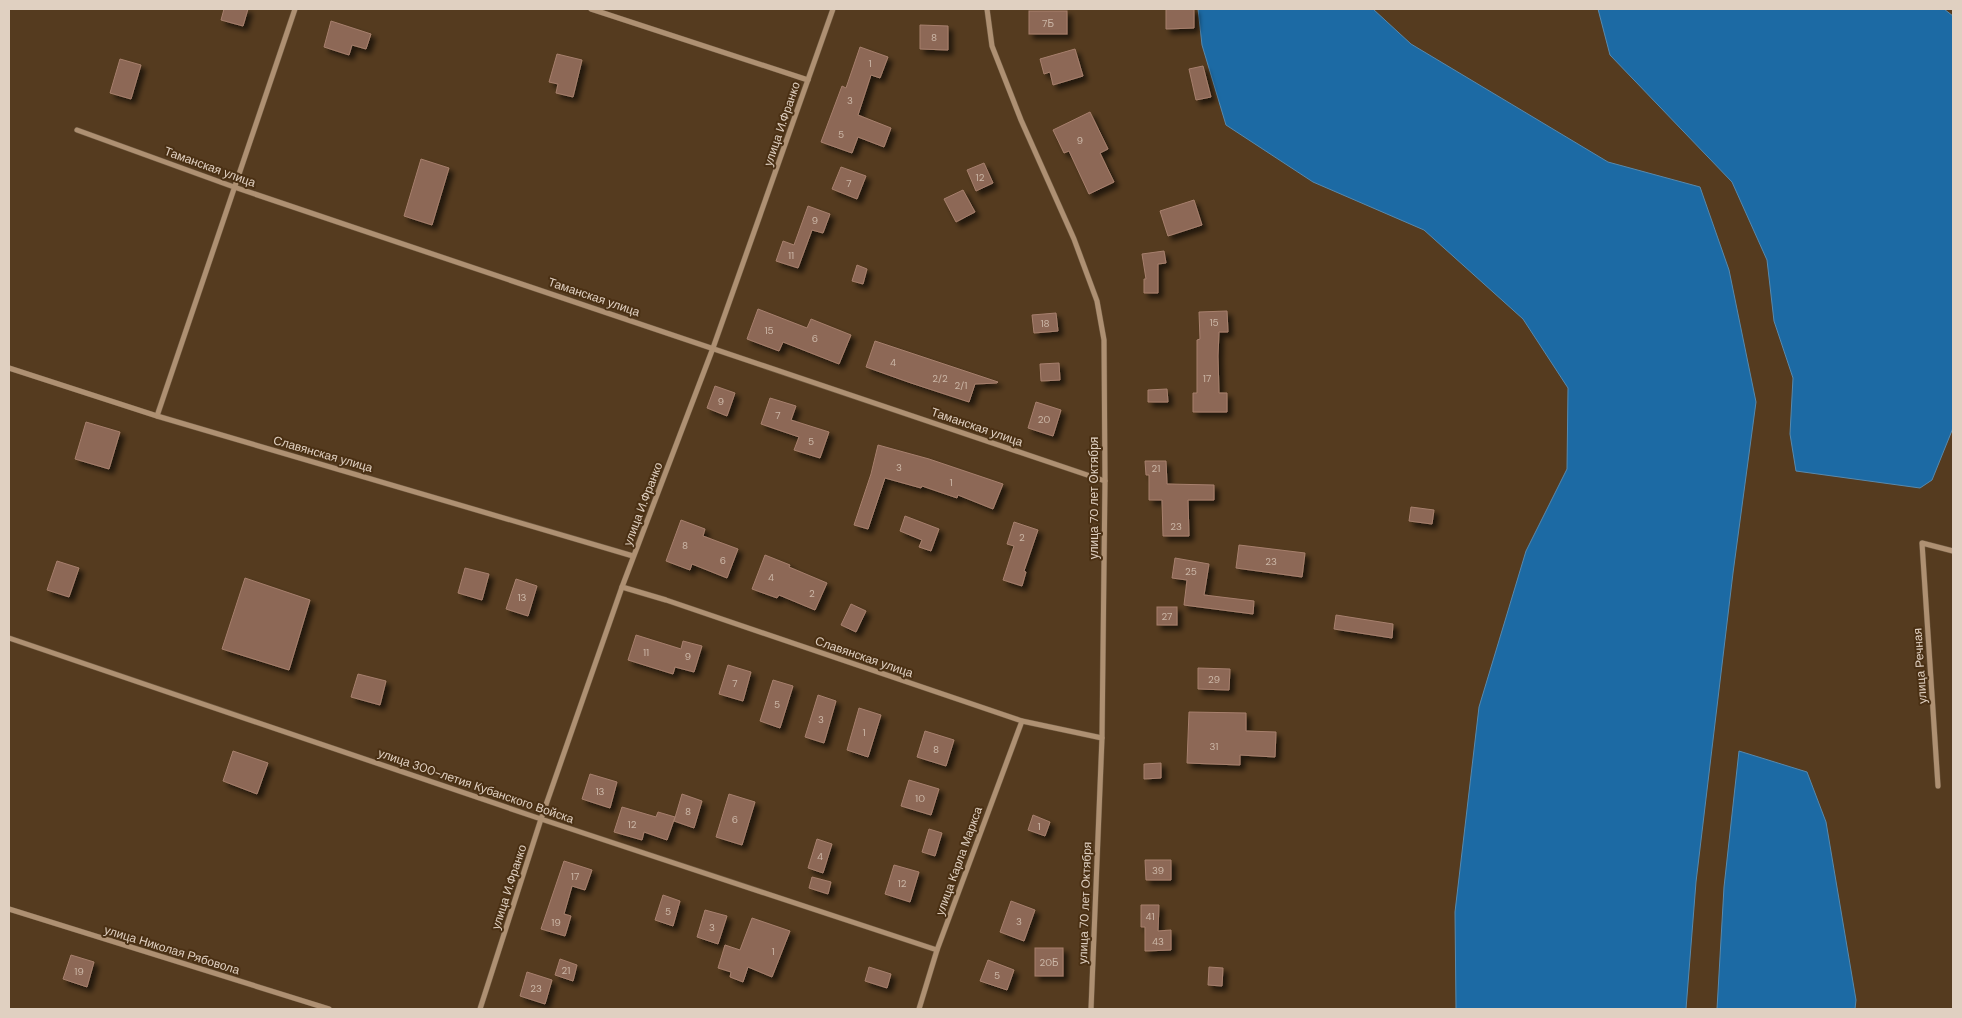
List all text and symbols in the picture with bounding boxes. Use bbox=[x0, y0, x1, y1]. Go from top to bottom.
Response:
house number: 7Б bbox=[1042, 17, 1054, 30]
house number: 8 bbox=[931, 31, 937, 44]
house number: 1 bbox=[868, 57, 872, 70]
street label: улица И.Франко bbox=[760, 79, 804, 168]
house number: 3 bbox=[847, 94, 853, 107]
house number: 5 bbox=[838, 128, 844, 141]
house number: 9 bbox=[1077, 134, 1083, 147]
street label: Таманская улица bbox=[162, 143, 258, 191]
house number: 12 bbox=[976, 171, 985, 184]
house number: 7 bbox=[846, 177, 852, 190]
house number: 9 bbox=[812, 214, 818, 227]
house number: 11 bbox=[788, 249, 794, 262]
street label: Таманская улица bbox=[546, 274, 642, 320]
house number: 15 bbox=[1209, 316, 1219, 329]
house number: 18 bbox=[1040, 317, 1050, 330]
house number: 15 bbox=[764, 324, 774, 337]
house number: 6 bbox=[812, 332, 818, 345]
house number: 4 bbox=[890, 356, 896, 369]
house number: 2/2 bbox=[932, 372, 948, 385]
house number: 17 bbox=[1203, 372, 1211, 385]
house number: 2/1 bbox=[955, 379, 967, 392]
house number: 9 bbox=[718, 395, 724, 408]
street label: Таманская улица bbox=[929, 404, 1025, 450]
house number: 7 bbox=[775, 409, 781, 422]
house number: 20 bbox=[1038, 413, 1050, 426]
street label: Славянская улица bbox=[271, 432, 375, 476]
house number: 5 bbox=[808, 435, 814, 448]
street label: улица 70 лет Октября bbox=[1086, 437, 1102, 559]
street label: улица И.Франко bbox=[620, 460, 666, 548]
house number: 3 bbox=[896, 461, 902, 474]
house number: 21 bbox=[1152, 462, 1160, 475]
house number: 1 bbox=[949, 476, 953, 489]
house number: 23 bbox=[1170, 520, 1182, 533]
house number: 2 bbox=[1019, 531, 1025, 544]
house number: 8 bbox=[682, 539, 688, 552]
house number: 6 bbox=[720, 554, 726, 567]
house number: 23 bbox=[1265, 555, 1277, 568]
house number: 25 bbox=[1185, 565, 1197, 578]
house number: 4 bbox=[768, 571, 774, 584]
house number: 2 bbox=[809, 587, 815, 600]
house number: 13 bbox=[517, 591, 527, 604]
house number: 27 bbox=[1162, 610, 1172, 623]
street label: улица Речная bbox=[1909, 628, 1931, 704]
street label: Славянская улица bbox=[813, 633, 915, 681]
house number: 11 bbox=[643, 646, 649, 659]
house number: 9 bbox=[685, 650, 691, 663]
house number: 29 bbox=[1208, 673, 1220, 686]
house number: 7 bbox=[732, 677, 738, 690]
house number: 5 bbox=[774, 698, 780, 711]
house number: 3 bbox=[818, 713, 824, 726]
house number: 1 bbox=[862, 726, 866, 739]
house number: 31 bbox=[1210, 740, 1218, 753]
house number: 8 bbox=[933, 743, 939, 756]
street label: улица 300-летия Кубанского Войска bbox=[376, 745, 576, 827]
house number: 13 bbox=[595, 785, 605, 798]
house number: 10 bbox=[915, 792, 925, 805]
street label: улица Карла Маркса bbox=[932, 804, 986, 918]
house number: 8 bbox=[685, 805, 691, 818]
house number: 6 bbox=[732, 813, 738, 826]
house number: 12 bbox=[628, 818, 637, 831]
house number: 1 bbox=[1037, 820, 1041, 833]
street label: улица И.Франко bbox=[488, 842, 530, 931]
street label: улица 70 лет Октября bbox=[1075, 842, 1095, 964]
house number: 4 bbox=[817, 850, 823, 863]
house number: 39 bbox=[1152, 864, 1164, 877]
house number: 17 bbox=[571, 870, 579, 883]
house number: 12 bbox=[898, 877, 907, 890]
house number: 5 bbox=[665, 905, 671, 918]
house number: 41 bbox=[1145, 910, 1155, 923]
house number: 3 bbox=[1016, 915, 1022, 928]
house number: 19 bbox=[551, 916, 561, 929]
house number: 3 bbox=[709, 921, 715, 934]
street label: улица Николая Рябовола bbox=[102, 922, 242, 978]
house number: 43 bbox=[1152, 935, 1164, 948]
house number: 1 bbox=[771, 945, 775, 958]
house number: 20Б bbox=[1039, 956, 1059, 969]
house number: 21 bbox=[562, 964, 570, 977]
house number: 19 bbox=[74, 965, 84, 978]
house number: 5 bbox=[994, 969, 1000, 982]
house number: 23 bbox=[530, 982, 542, 995]

